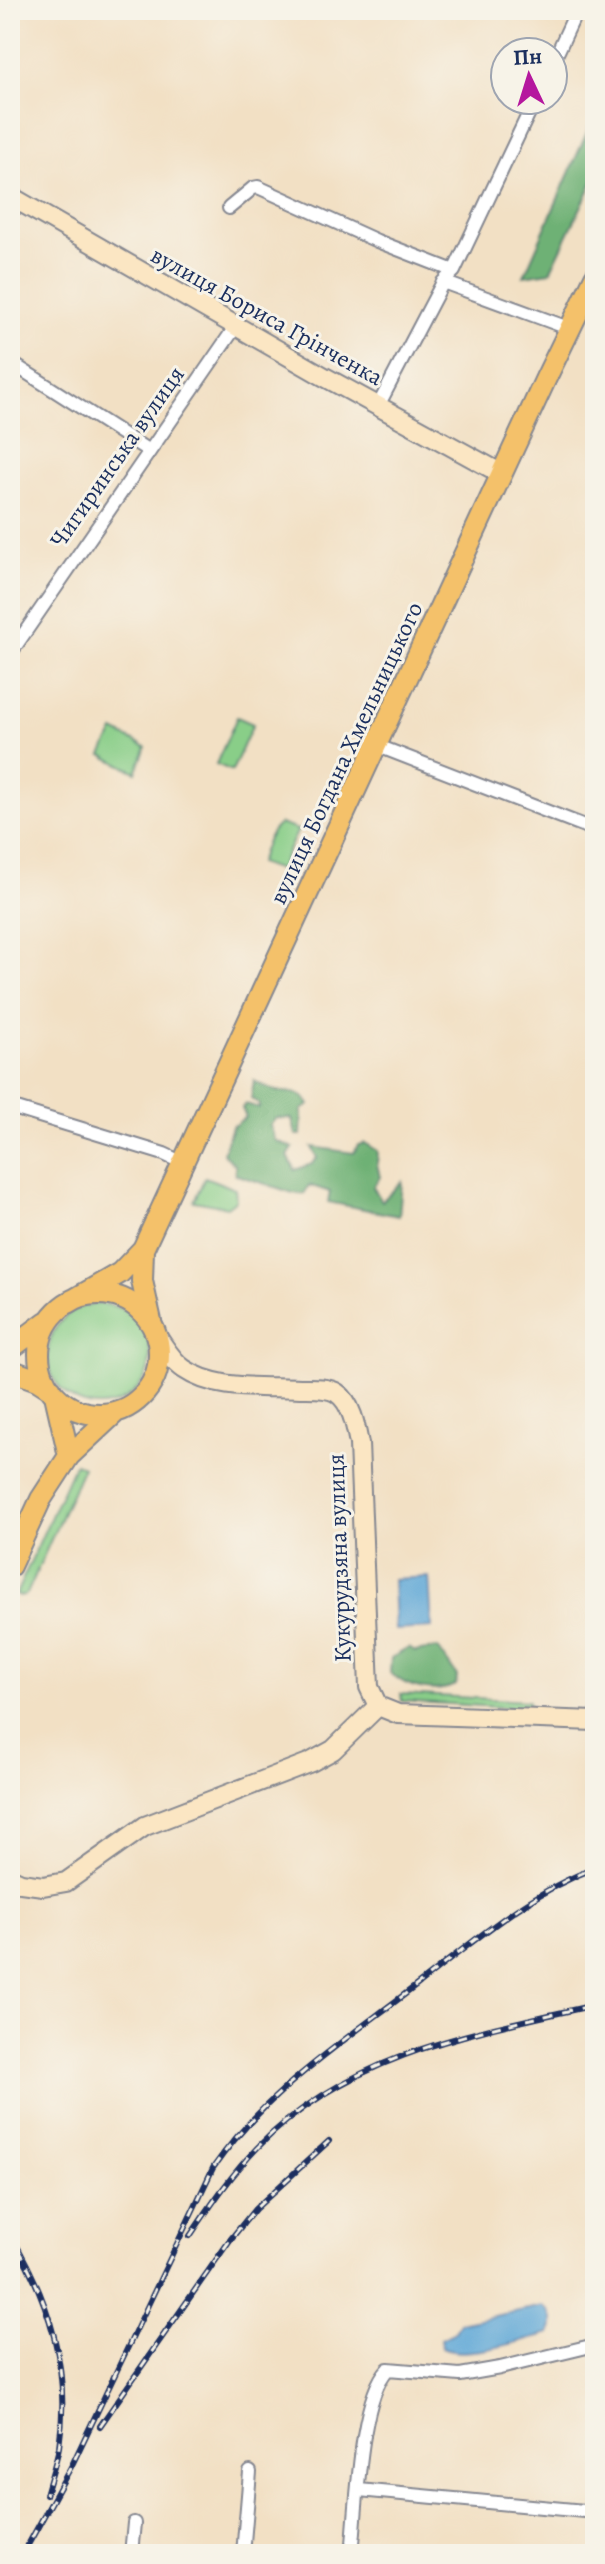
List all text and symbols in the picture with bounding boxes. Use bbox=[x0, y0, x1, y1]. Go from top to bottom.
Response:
north arrow bbox=[489, 36, 569, 116]
text: Пн bbox=[512, 41, 543, 73]
street label: вулиця Бориса Грінченка bbox=[145, 239, 389, 393]
street label: Чигиринська вулиця bbox=[42, 360, 192, 554]
street label: вулиця Богдана Хмельницького bbox=[262, 597, 430, 909]
street label: Кукурудзяна вулиця bbox=[319, 1453, 359, 1663]

